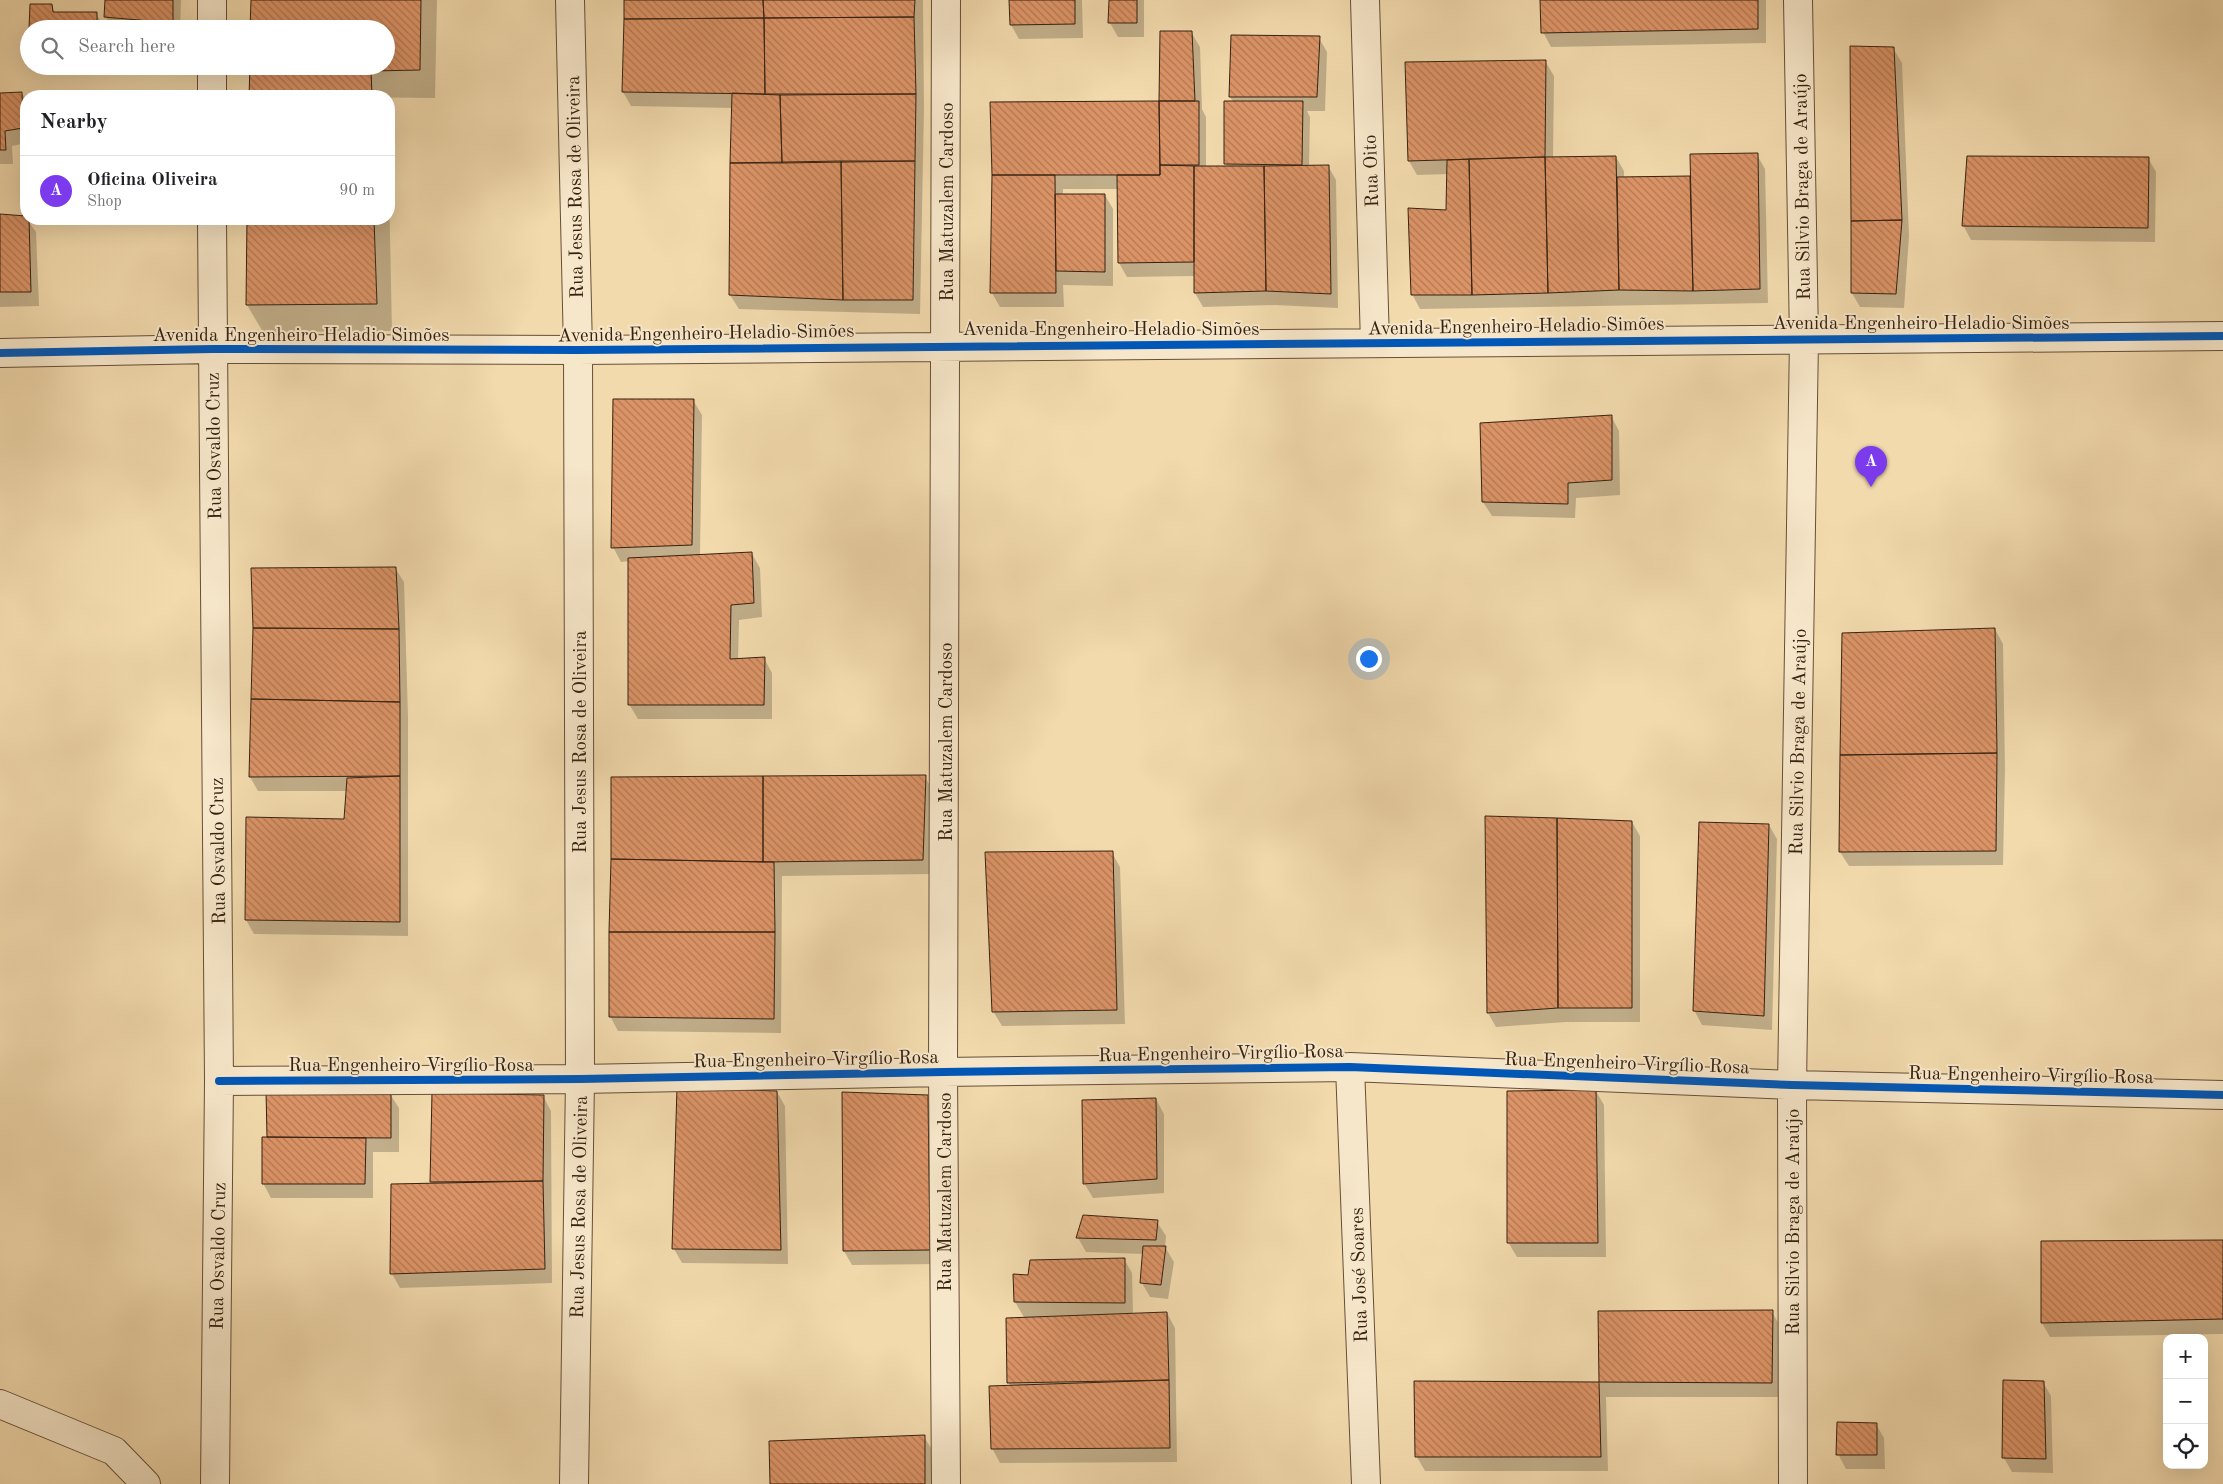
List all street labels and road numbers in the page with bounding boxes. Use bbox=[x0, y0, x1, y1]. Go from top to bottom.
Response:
street label: Rua Silvio Braga de Araújo bbox=[1792, 73, 1815, 301]
street label: Rua Jesus Rosa de Oliveira bbox=[565, 75, 588, 299]
street label: Rua Matuzalem Cardoso bbox=[939, 102, 958, 302]
street label: Rua Oito bbox=[1362, 134, 1383, 208]
street label: Avenida Engenheiro Heladio Simões bbox=[1367, 315, 1665, 340]
street label: Avenida Engenheiro Heladio Simões bbox=[1772, 315, 2070, 334]
street label: Avenida Engenheiro Heladio Simões bbox=[962, 321, 1260, 340]
street label: Avenida Engenheiro Heladio Simões bbox=[557, 322, 855, 347]
street label: Avenida Engenheiro Heladio Simões bbox=[152, 327, 450, 346]
street label: Rua Osvaldo Cruz bbox=[205, 372, 226, 520]
street label: Rua Silvio Braga de Araújo bbox=[1788, 628, 1811, 856]
street label: Rua Jesus Rosa de Oliveira bbox=[572, 630, 591, 854]
street label: Rua Matuzalem Cardoso bbox=[938, 642, 957, 842]
street label: Rua Osvaldo Cruz bbox=[209, 777, 230, 925]
street label: Rua Engenheiro Virgílio Rosa bbox=[1098, 1043, 1345, 1066]
street label: Rua Engenheiro Virgílio Rosa bbox=[693, 1049, 940, 1072]
street label: Rua Engenheiro Virgílio Rosa bbox=[1504, 1051, 1751, 1078]
street label: Rua Engenheiro Virgílio Rosa bbox=[288, 1057, 534, 1076]
street label: Rua Engenheiro Virgílio Rosa bbox=[1908, 1065, 2155, 1088]
street label: Rua Matuzalem Cardoso bbox=[937, 1092, 956, 1292]
street label: Rua Jesus Rosa de Oliveira bbox=[569, 1095, 592, 1319]
street label: Rua Silvio Braga de Araújo bbox=[1785, 1108, 1804, 1336]
street label: Rua Osvaldo Cruz bbox=[209, 1182, 230, 1330]
street label: Rua José Soares bbox=[1349, 1207, 1372, 1343]

